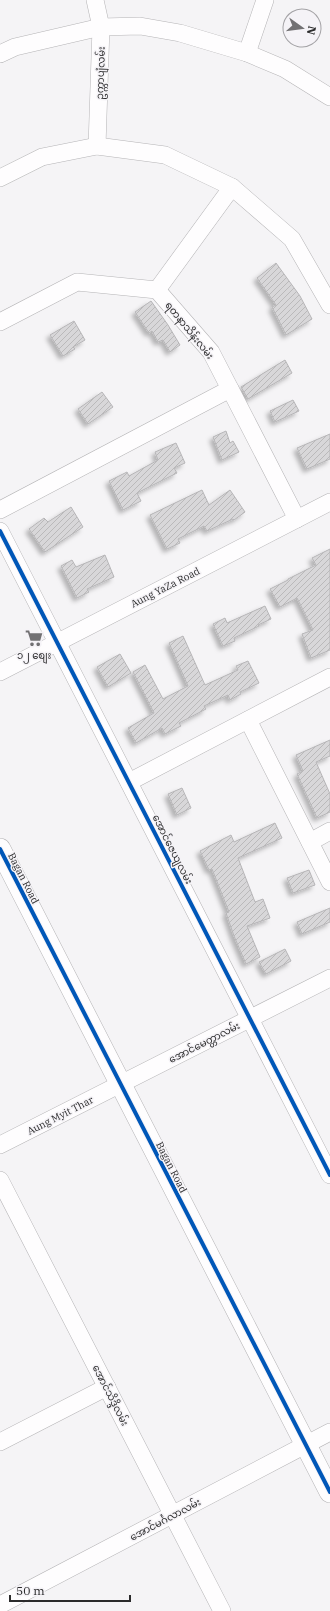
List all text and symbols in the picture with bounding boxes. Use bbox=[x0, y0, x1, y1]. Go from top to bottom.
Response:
north arrow bbox=[282, 8, 322, 48]
text: N bbox=[304, 25, 320, 37]
street label: ဥက္ကာပျံလမ်း bbox=[92, 46, 110, 100]
street label: ရတနာသိန်းလမ်း bbox=[161, 298, 218, 363]
street label: Aung YaZa Road bbox=[128, 564, 202, 611]
supermarket icon: ၁၂ စျေး bbox=[24, 628, 44, 648]
place label: ၁၂ စျေး bbox=[17, 649, 51, 664]
street label: အောင်ဇေယျလမ်း bbox=[148, 812, 197, 887]
street label: Bagan Road bbox=[5, 851, 42, 906]
street label: အောင်မေတ္တာလမ်း bbox=[166, 1018, 243, 1068]
street label: Aung Myit Thar bbox=[25, 1093, 96, 1138]
street label: Bagan Road bbox=[153, 1140, 190, 1195]
street label: အောင်သိဒ္ဒိလမ်း bbox=[88, 1362, 132, 1429]
street label: အောင်မင်္ဂလာလမ်း bbox=[127, 1494, 203, 1544]
scale bar bbox=[10, 1577, 130, 1603]
text: 50 m bbox=[16, 1583, 45, 1598]

